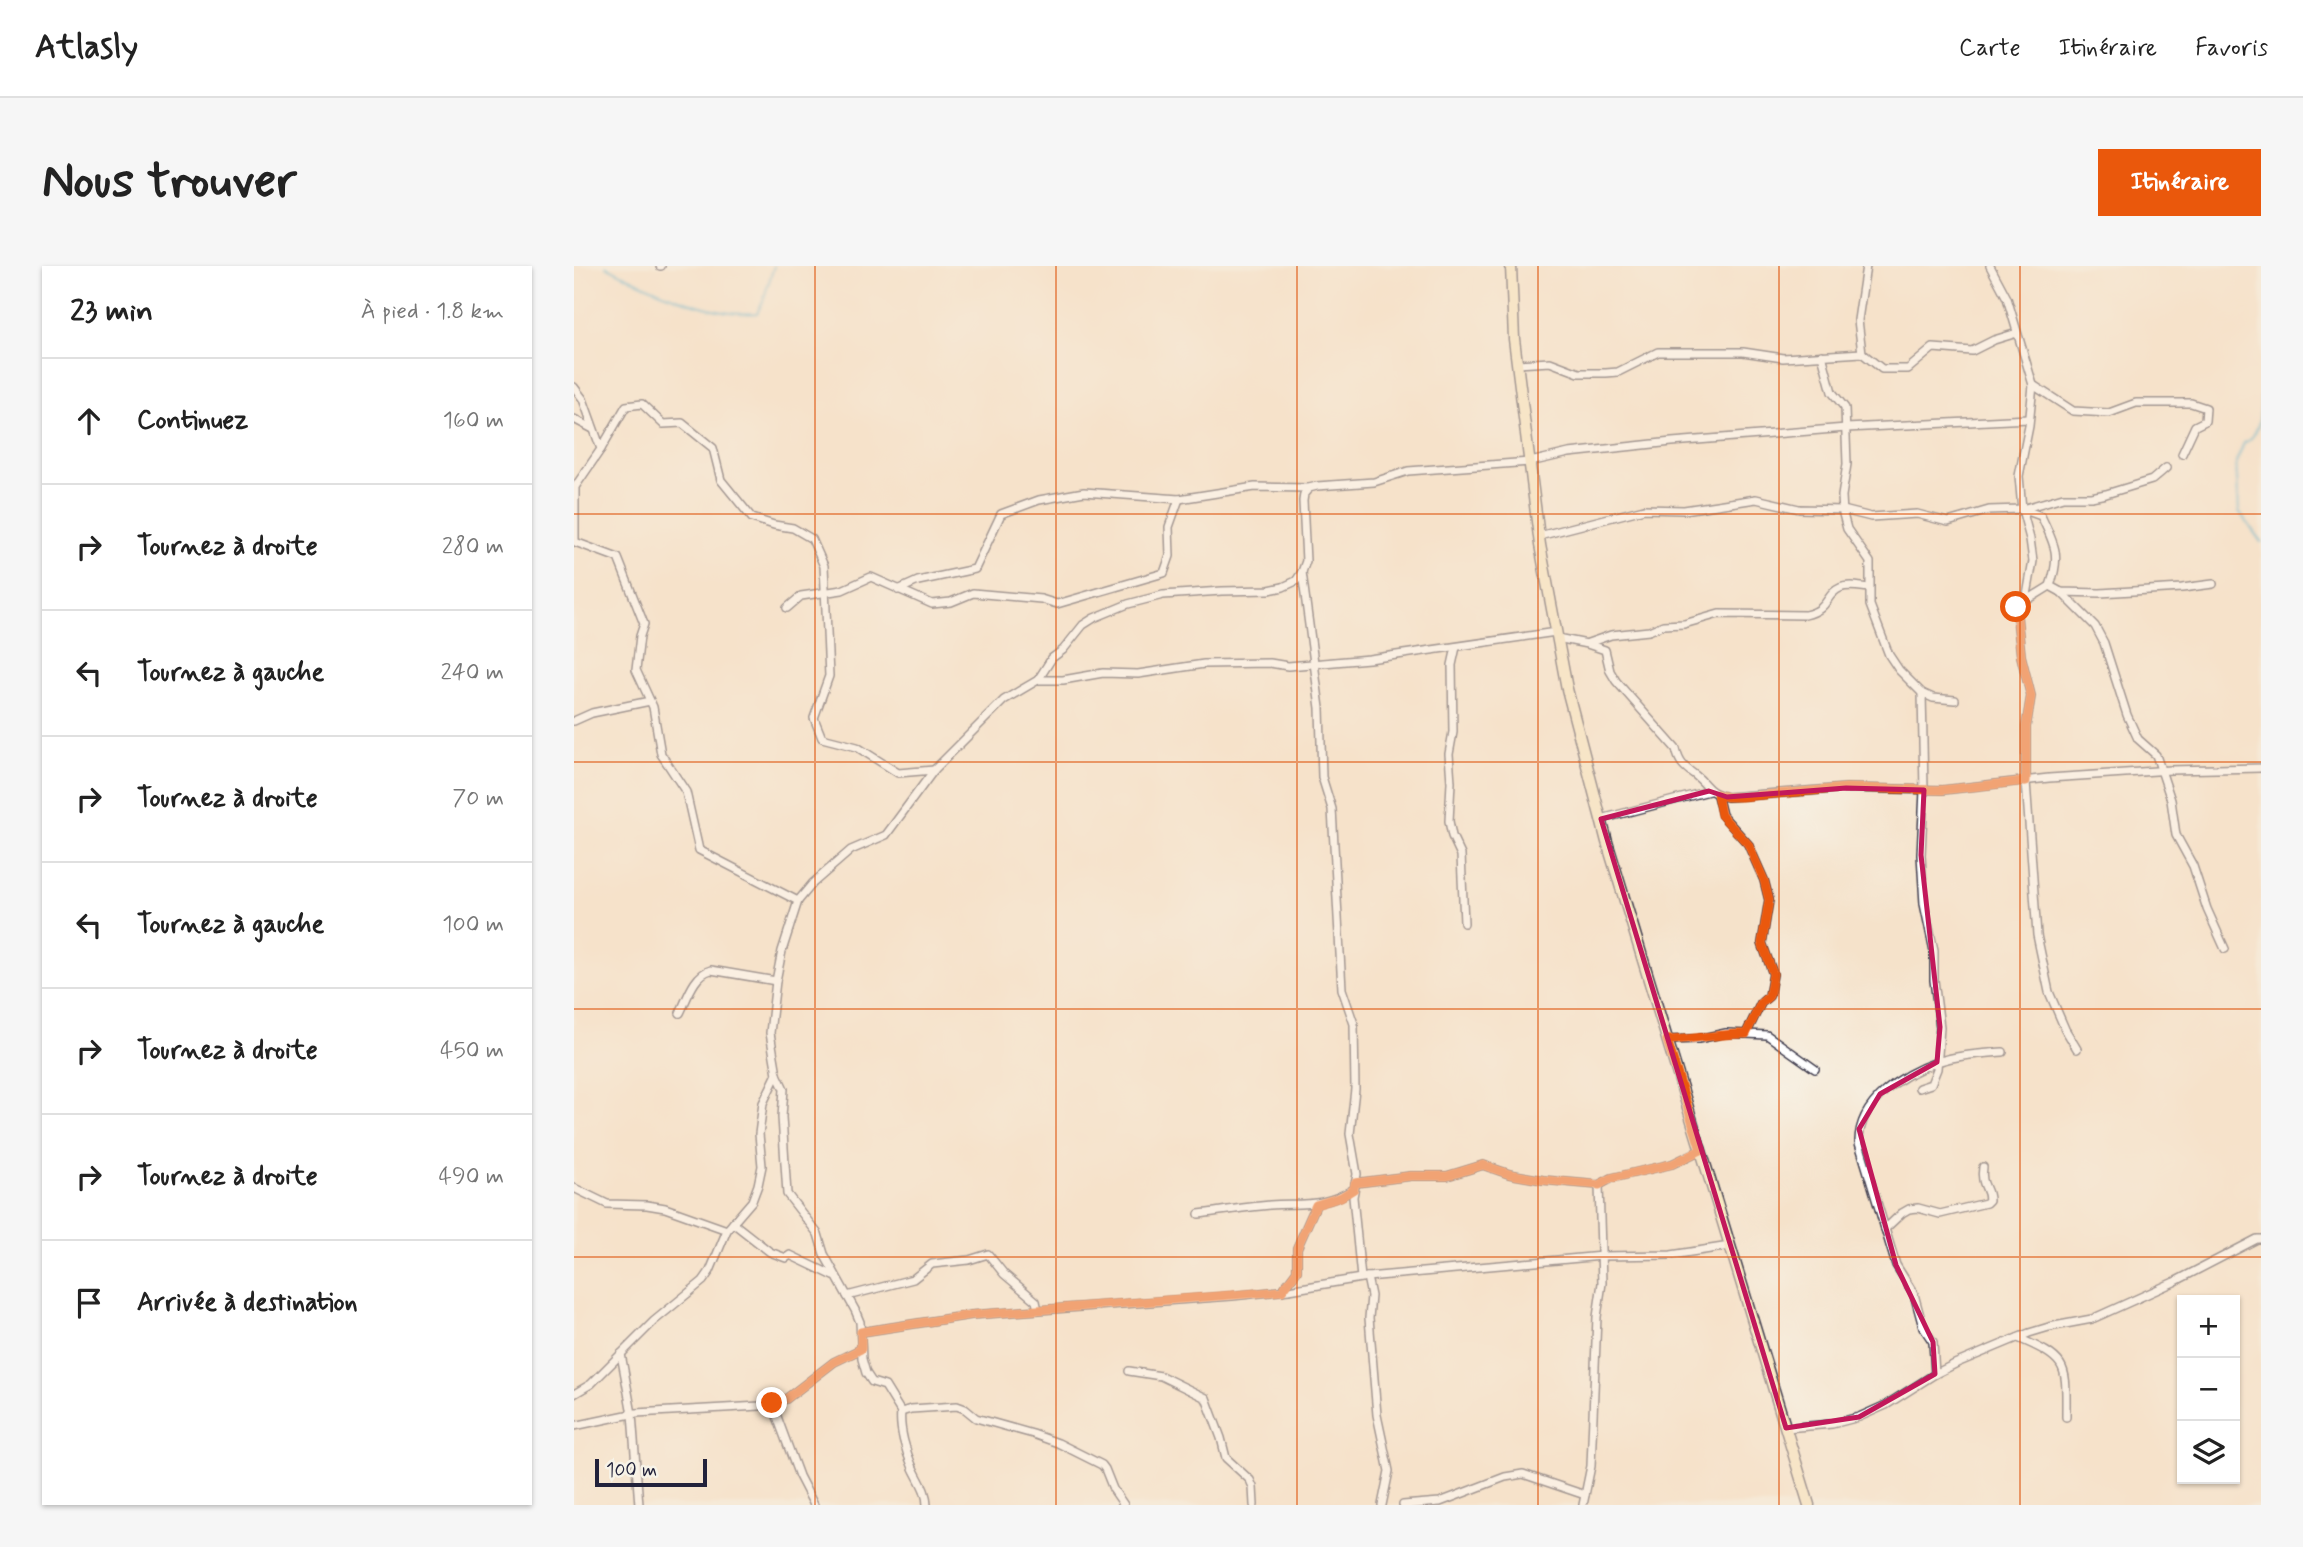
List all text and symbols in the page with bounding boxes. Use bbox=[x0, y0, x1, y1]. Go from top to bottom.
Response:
text: Atlasly bbox=[35, 26, 138, 70]
text: Carte bbox=[1959, 33, 2021, 64]
text: Itinéraire bbox=[2059, 33, 2157, 64]
text: Favoris bbox=[2195, 33, 2268, 64]
button: Itinéraire bbox=[2098, 149, 2261, 216]
text: Nous trouver bbox=[42, 150, 297, 215]
text: 23 min bbox=[70, 292, 153, 331]
text: À pied · 1.8 km bbox=[361, 297, 504, 327]
icon: ahead bbox=[70, 402, 108, 440]
text: Continuez bbox=[137, 404, 248, 438]
text: 160 m bbox=[443, 406, 504, 436]
icon: right bbox=[70, 528, 108, 566]
text: Tournez à droite bbox=[137, 530, 318, 564]
text: 280 m bbox=[442, 532, 504, 562]
route start bbox=[2000, 591, 2031, 622]
icon: left bbox=[70, 654, 108, 692]
text: Tournez à gauche bbox=[137, 656, 324, 690]
text: 240 m bbox=[440, 658, 504, 688]
icon: right bbox=[70, 780, 108, 818]
text: Tournez à droite bbox=[137, 782, 318, 816]
text: 70 m bbox=[452, 784, 504, 814]
icon: left bbox=[70, 906, 108, 944]
text: Tournez à gauche bbox=[137, 908, 324, 942]
text: 100 m bbox=[442, 910, 504, 940]
icon: right bbox=[70, 1032, 108, 1070]
text: Tournez à droite bbox=[137, 1034, 318, 1068]
text: 450 m bbox=[440, 1036, 504, 1066]
icon: right bbox=[70, 1158, 108, 1196]
text: Tournez à droite bbox=[137, 1160, 318, 1194]
text: 490 m bbox=[439, 1162, 504, 1192]
icon: arrive bbox=[70, 1284, 108, 1322]
text: Arrivée à destination bbox=[137, 1286, 358, 1320]
map controls bbox=[2177, 1295, 2240, 1484]
button: + bbox=[2177, 1295, 2240, 1358]
button: − bbox=[2177, 1358, 2240, 1421]
route end bbox=[756, 1387, 787, 1418]
button: layers bbox=[2177, 1421, 2240, 1484]
scale bar bbox=[595, 1456, 707, 1488]
text: 100 m bbox=[606, 1458, 657, 1483]

